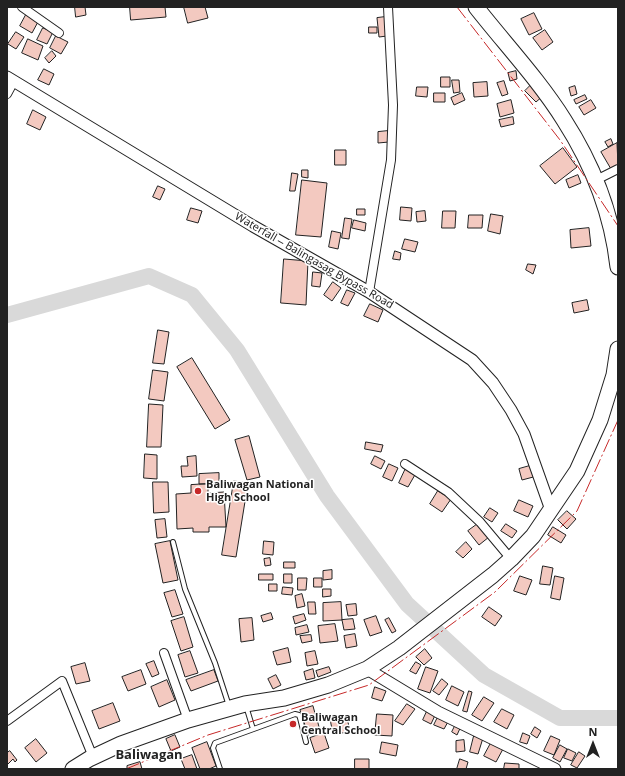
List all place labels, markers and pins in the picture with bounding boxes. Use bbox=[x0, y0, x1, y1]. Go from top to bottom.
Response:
place label: Baliwagan National High School bbox=[206, 478, 314, 504]
marker: Baliwagan National High School bbox=[193, 486, 203, 496]
place label: Baliwagan Central School bbox=[301, 711, 380, 737]
marker: Baliwagan Central School bbox=[288, 719, 298, 729]

